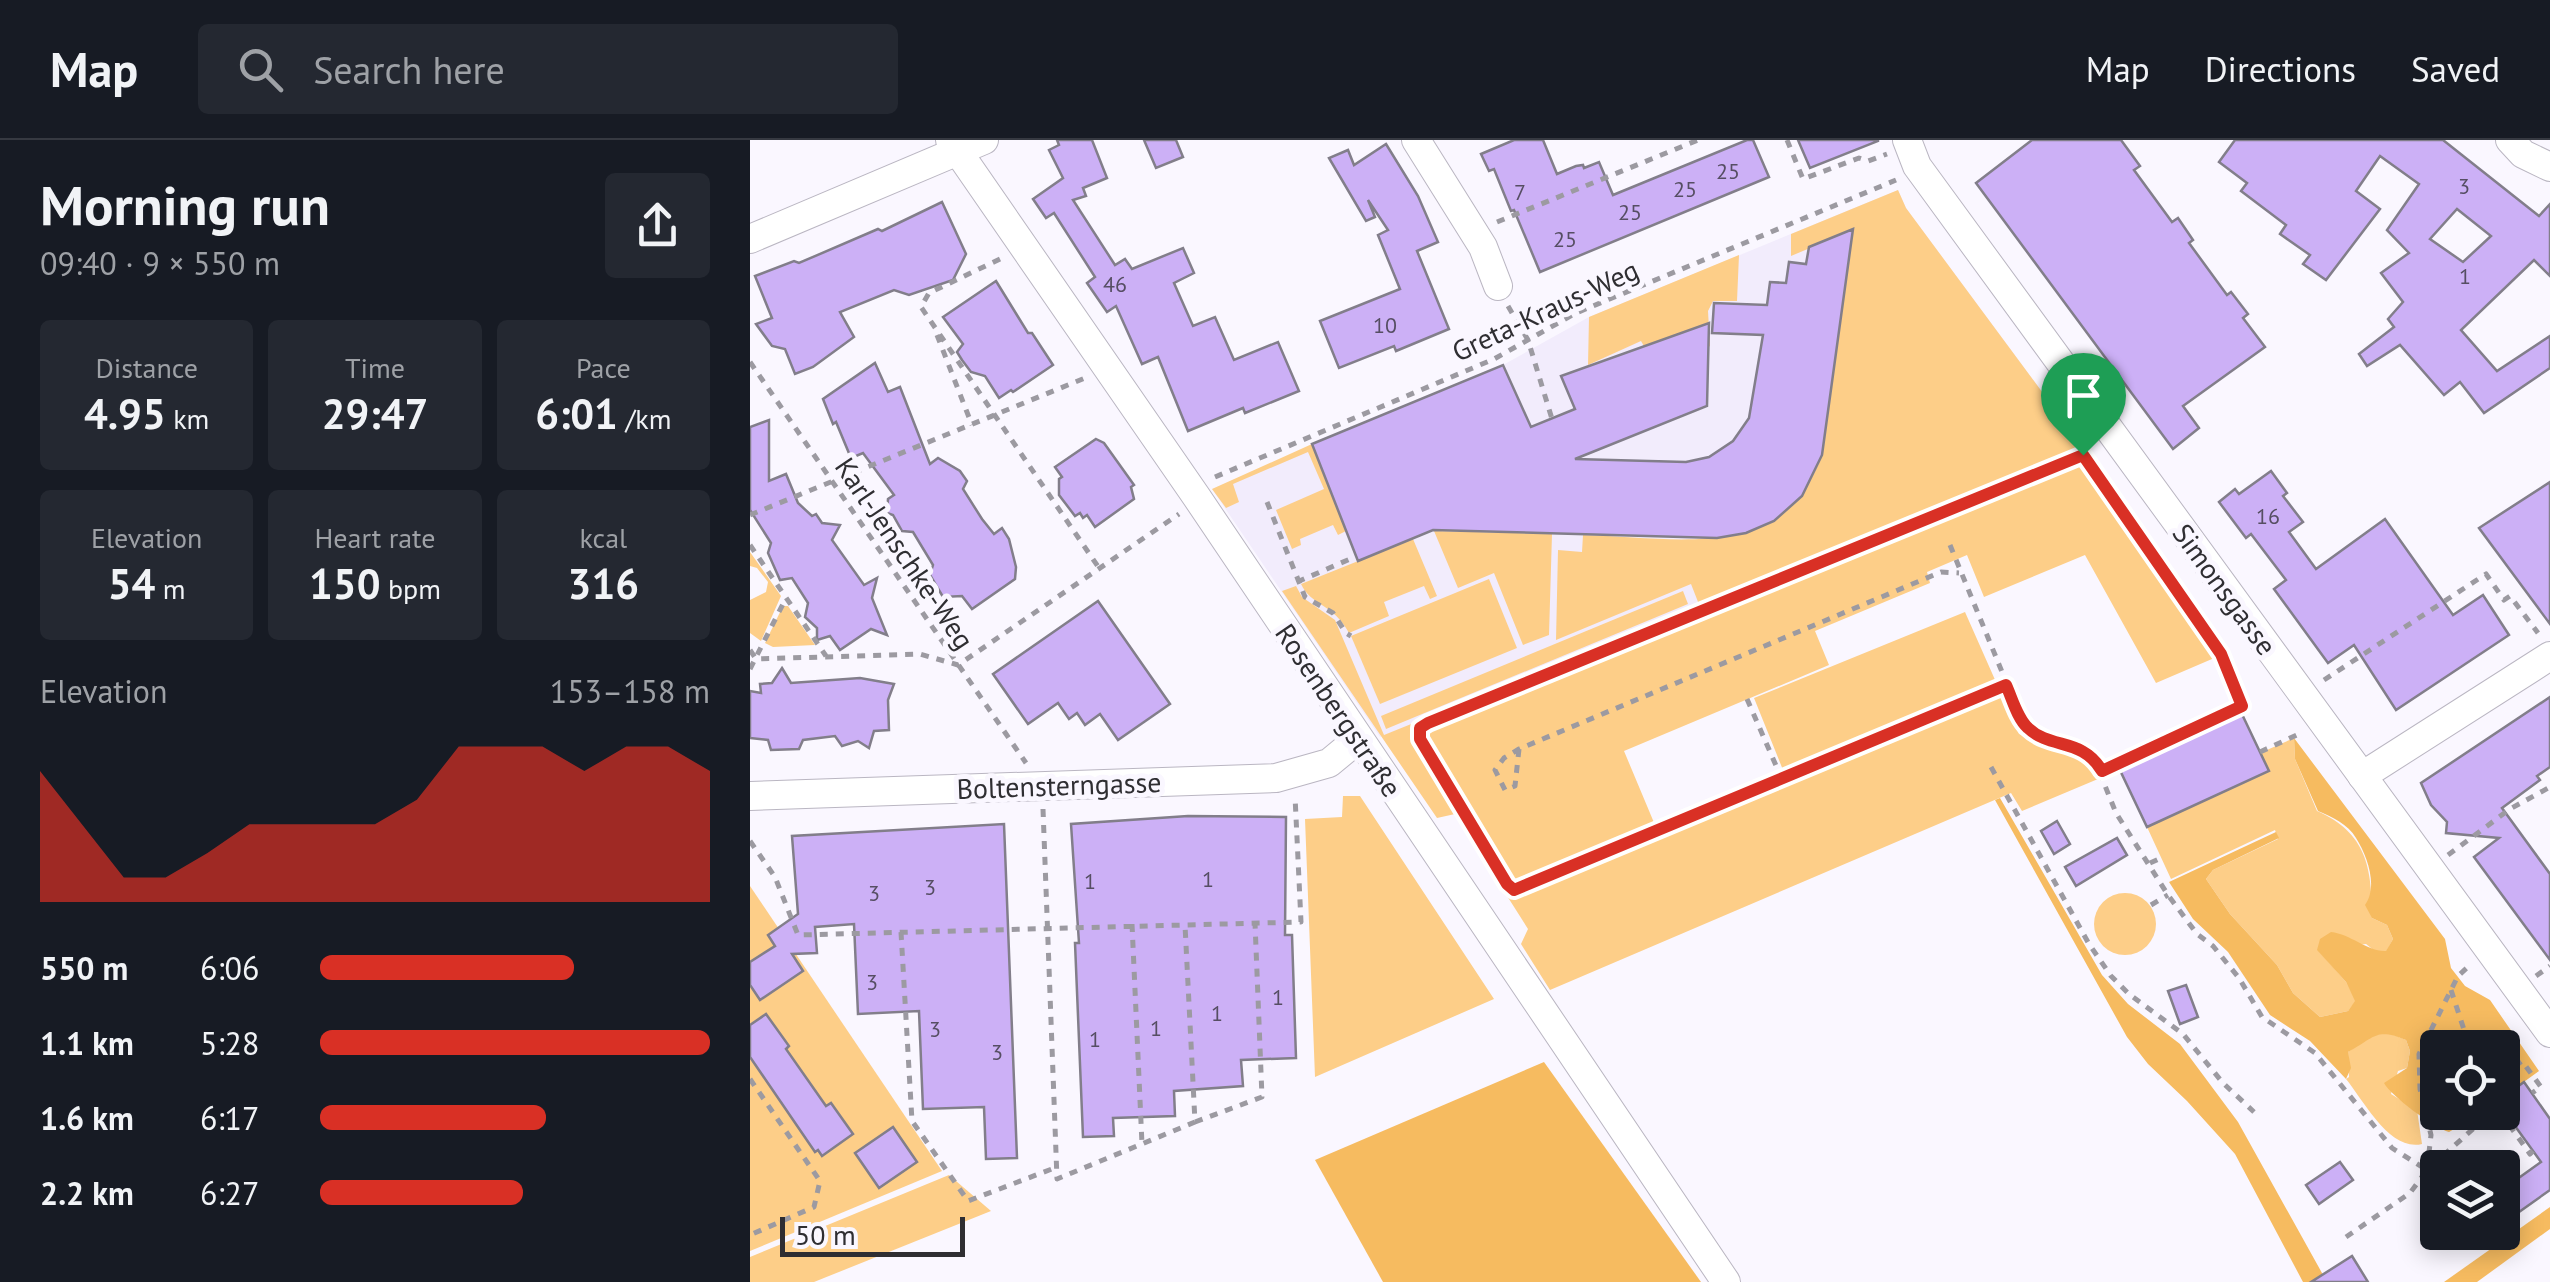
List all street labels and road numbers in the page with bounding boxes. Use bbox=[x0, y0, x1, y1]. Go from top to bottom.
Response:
street label: Greta-Kraus-Weg bbox=[1446, 251, 1644, 369]
street label: Karl-Jenschke-Weg bbox=[827, 450, 983, 656]
street label: Simonsgasse bbox=[2165, 516, 2285, 662]
street label: Rosenbergstraße bbox=[1267, 616, 1411, 804]
street label: Boltensterngasse bbox=[956, 763, 1162, 807]

